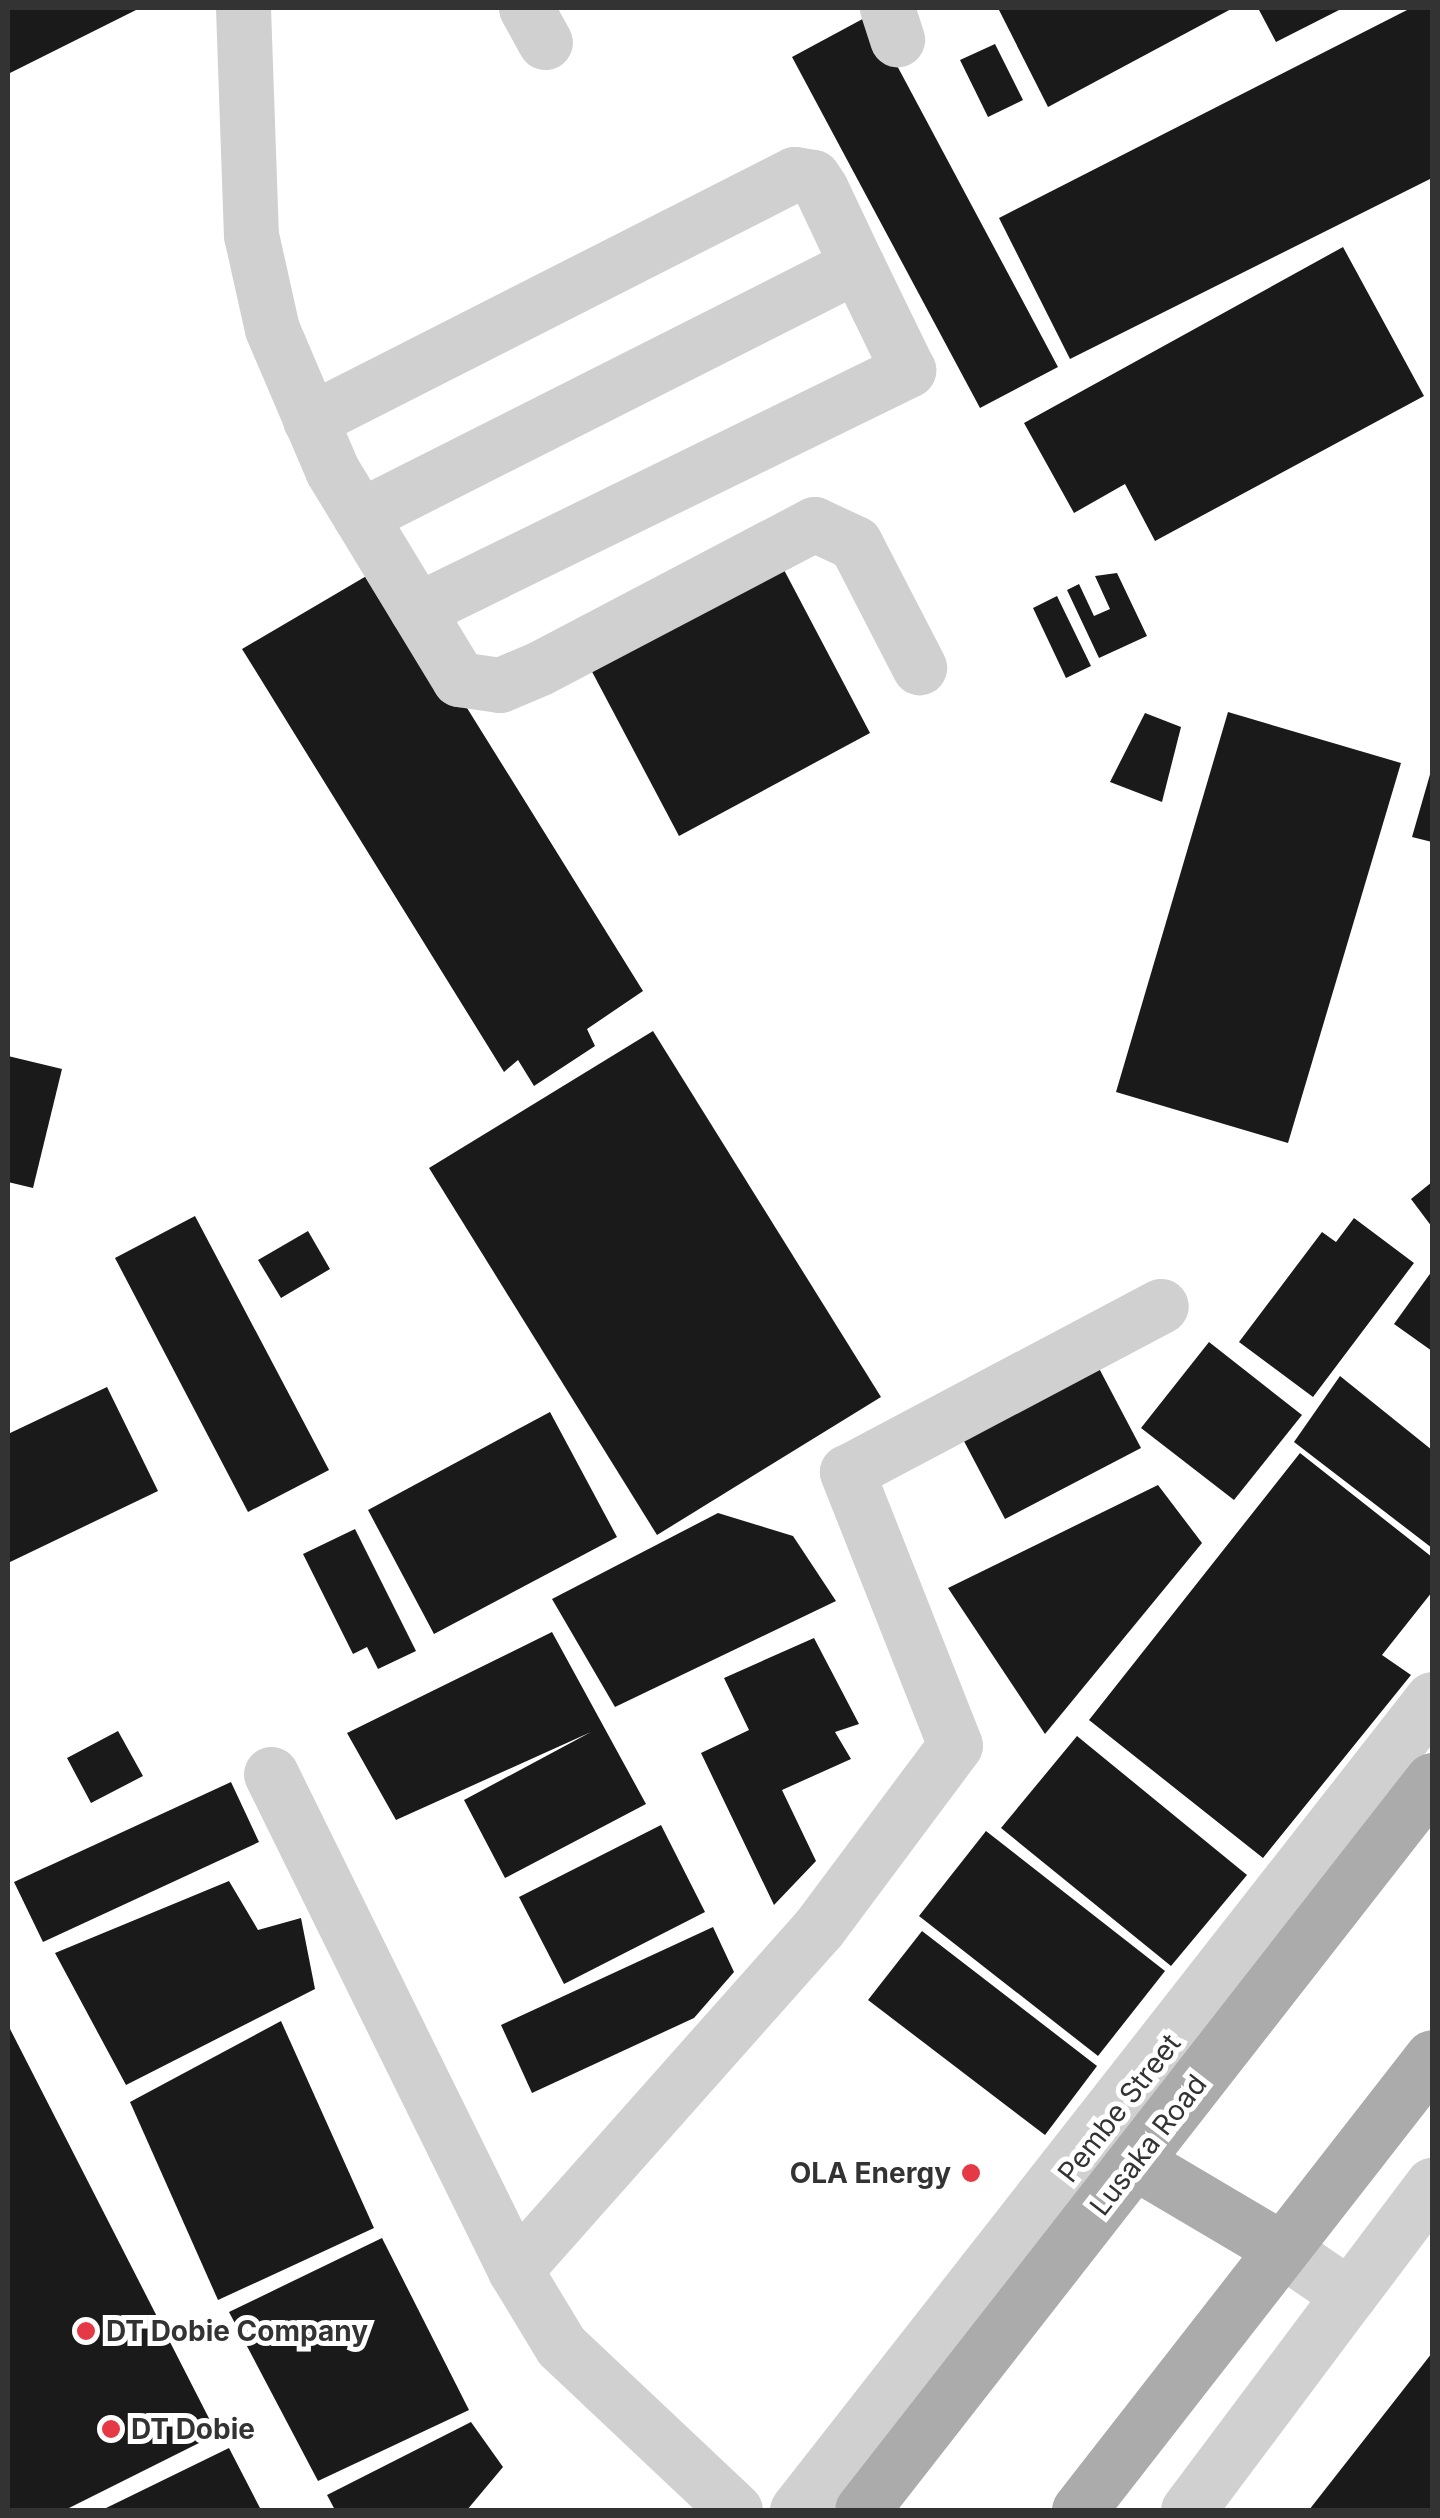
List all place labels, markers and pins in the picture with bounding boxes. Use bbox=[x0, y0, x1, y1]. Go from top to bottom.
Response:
place label: OLA Energy bbox=[790, 2156, 951, 2190]
marker: OLA Energy bbox=[960, 2162, 982, 2184]
place label: DT Dobie Company bbox=[106, 2314, 368, 2348]
marker: DT Dobie Company bbox=[75, 2320, 97, 2342]
place label: DT Dobie bbox=[131, 2412, 255, 2446]
marker: DT Dobie bbox=[100, 2418, 122, 2440]

